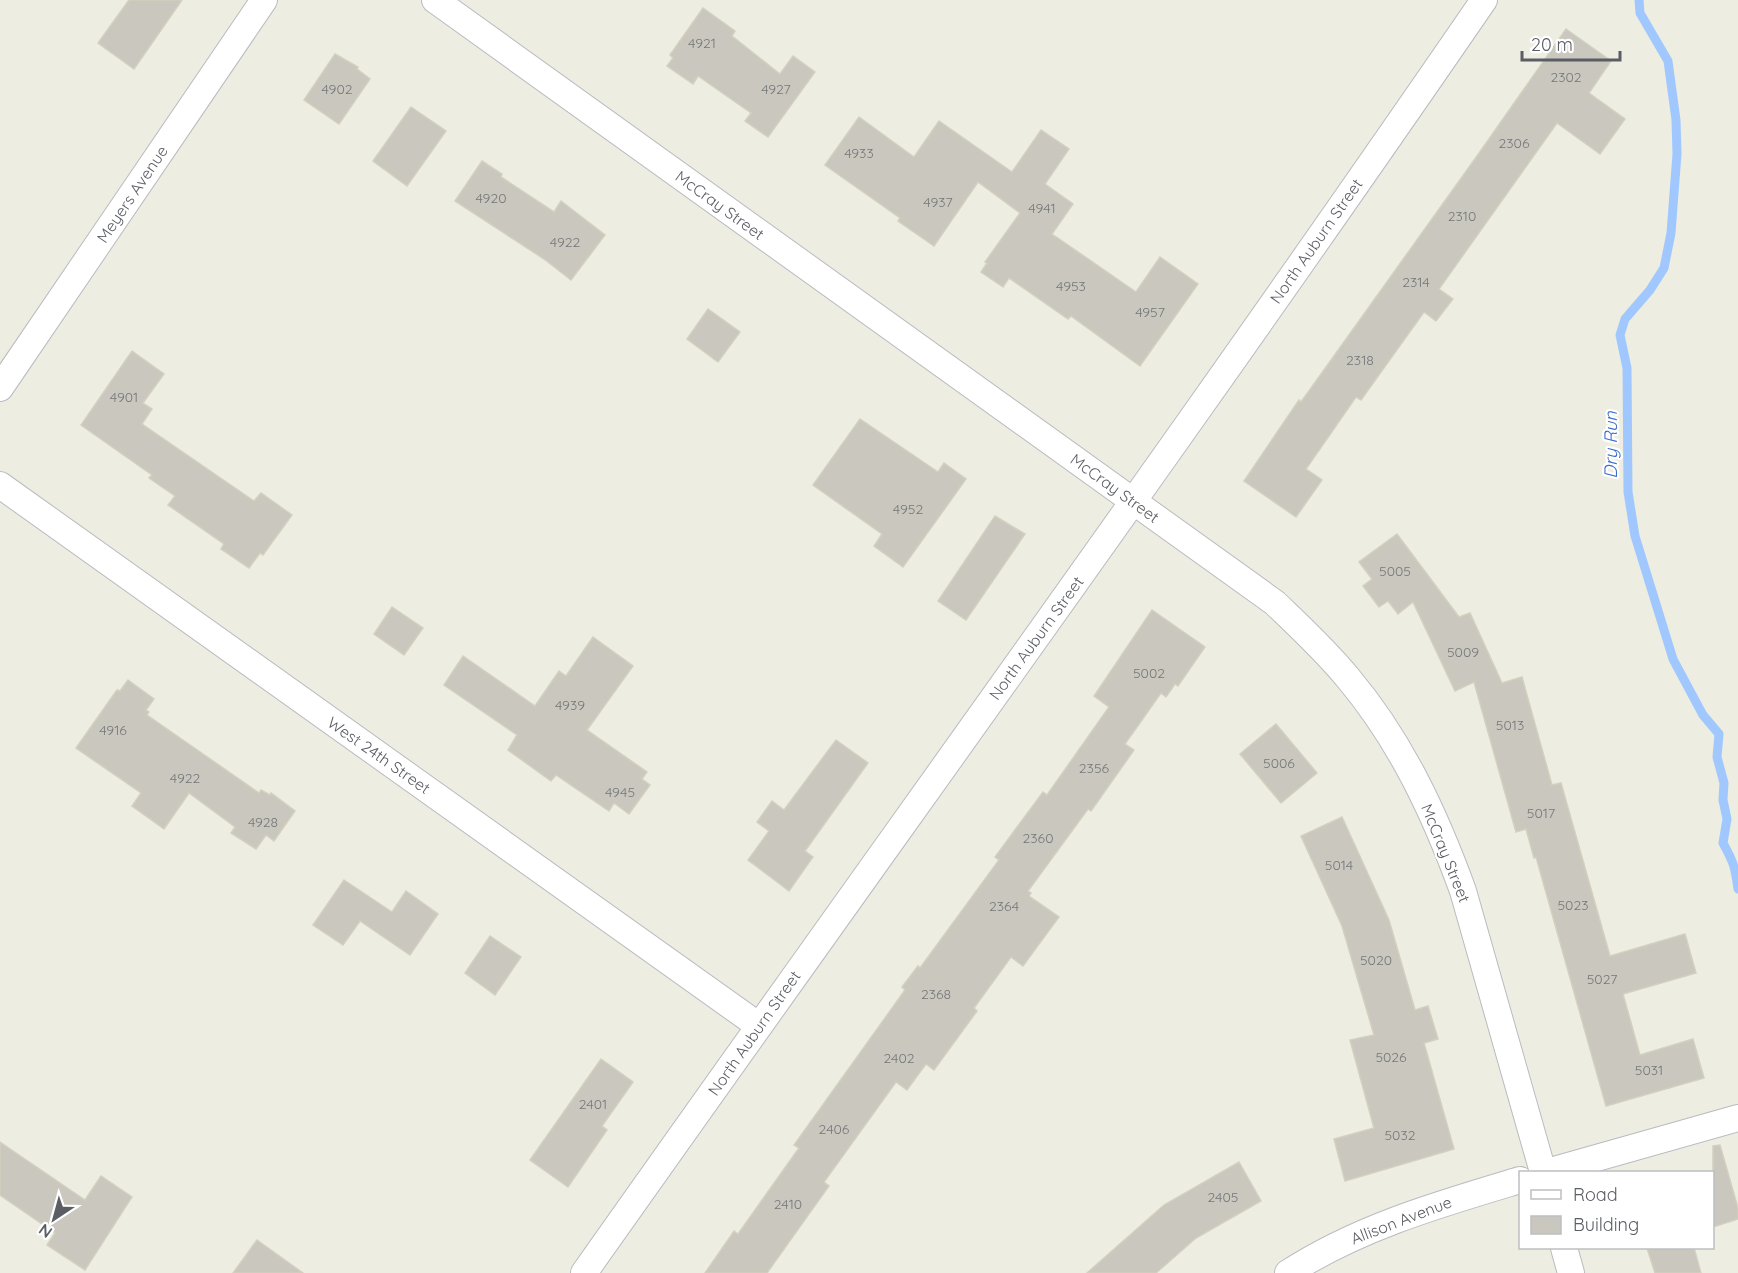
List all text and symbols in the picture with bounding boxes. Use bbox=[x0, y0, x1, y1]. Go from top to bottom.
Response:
scale bar bbox=[1522, 24, 1620, 62]
text: 20 m bbox=[1531, 33, 1573, 56]
house number: 4921 bbox=[688, 34, 716, 52]
house number: 2302 bbox=[1550, 68, 1582, 86]
house number: 4902 bbox=[322, 80, 353, 98]
house number: 4927 bbox=[761, 80, 791, 98]
house number: 2306 bbox=[1499, 134, 1530, 152]
street label: Meyers Avenue bbox=[92, 142, 172, 246]
house number: 4933 bbox=[844, 144, 874, 162]
street label: McCray Street bbox=[672, 166, 768, 244]
street label: North Auburn Street bbox=[1265, 175, 1367, 307]
house number: 4920 bbox=[476, 189, 507, 207]
house number: 4937 bbox=[923, 193, 953, 211]
house number: 4941 bbox=[1028, 199, 1056, 217]
house number: 2310 bbox=[1448, 207, 1476, 225]
house number: 4922 bbox=[550, 233, 580, 251]
house number: 2314 bbox=[1402, 273, 1430, 291]
house number: 4953 bbox=[1056, 277, 1086, 295]
house number: 4957 bbox=[1135, 303, 1165, 321]
house number: 2318 bbox=[1346, 351, 1374, 369]
house number: 4901 bbox=[110, 388, 138, 406]
water label: Dry Run bbox=[1599, 411, 1622, 479]
street label: McCray Street bbox=[1067, 449, 1163, 527]
house number: 4952 bbox=[893, 500, 923, 518]
house number: 5005 bbox=[1379, 562, 1411, 580]
street label: North Auburn Street bbox=[984, 572, 1088, 704]
house number: 5009 bbox=[1447, 643, 1479, 661]
house number: 5002 bbox=[1133, 664, 1165, 682]
house number: 4939 bbox=[555, 696, 585, 714]
street label: West 24th Street bbox=[324, 712, 434, 798]
house number: 5013 bbox=[1496, 716, 1524, 734]
house number: 4916 bbox=[99, 721, 127, 739]
house number: 5006 bbox=[1263, 754, 1295, 772]
house number: 2356 bbox=[1079, 759, 1110, 777]
house number: 4922 bbox=[170, 769, 200, 787]
house number: 4945 bbox=[605, 783, 635, 801]
street label: McCray Street bbox=[1417, 801, 1475, 905]
house number: 5017 bbox=[1527, 804, 1555, 822]
house number: 4928 bbox=[248, 813, 278, 831]
house number: 2360 bbox=[1023, 829, 1053, 847]
house number: 5014 bbox=[1325, 856, 1353, 874]
house number: 5023 bbox=[1557, 896, 1589, 914]
house number: 2364 bbox=[989, 897, 1019, 915]
house number: 5020 bbox=[1360, 951, 1392, 969]
street label: North Auburn Street bbox=[703, 967, 805, 1099]
house number: 5027 bbox=[1587, 970, 1617, 988]
house number: 2368 bbox=[921, 985, 951, 1003]
house number: 5026 bbox=[1375, 1048, 1407, 1066]
house number: 2402 bbox=[883, 1049, 915, 1067]
house number: 5031 bbox=[1635, 1061, 1663, 1079]
house number: 2401 bbox=[579, 1095, 607, 1113]
house number: 2406 bbox=[819, 1120, 850, 1138]
house number: 5032 bbox=[1384, 1126, 1416, 1144]
legend bbox=[1519, 1171, 1714, 1249]
text: Road bbox=[1573, 1183, 1618, 1206]
house number: 2405 bbox=[1208, 1188, 1238, 1206]
north arrow bbox=[24, 1189, 84, 1249]
street label: Allison Avenue bbox=[1348, 1192, 1454, 1248]
house number: 2410 bbox=[774, 1195, 802, 1213]
text: Building bbox=[1573, 1213, 1639, 1236]
text: N bbox=[35, 1220, 56, 1243]

